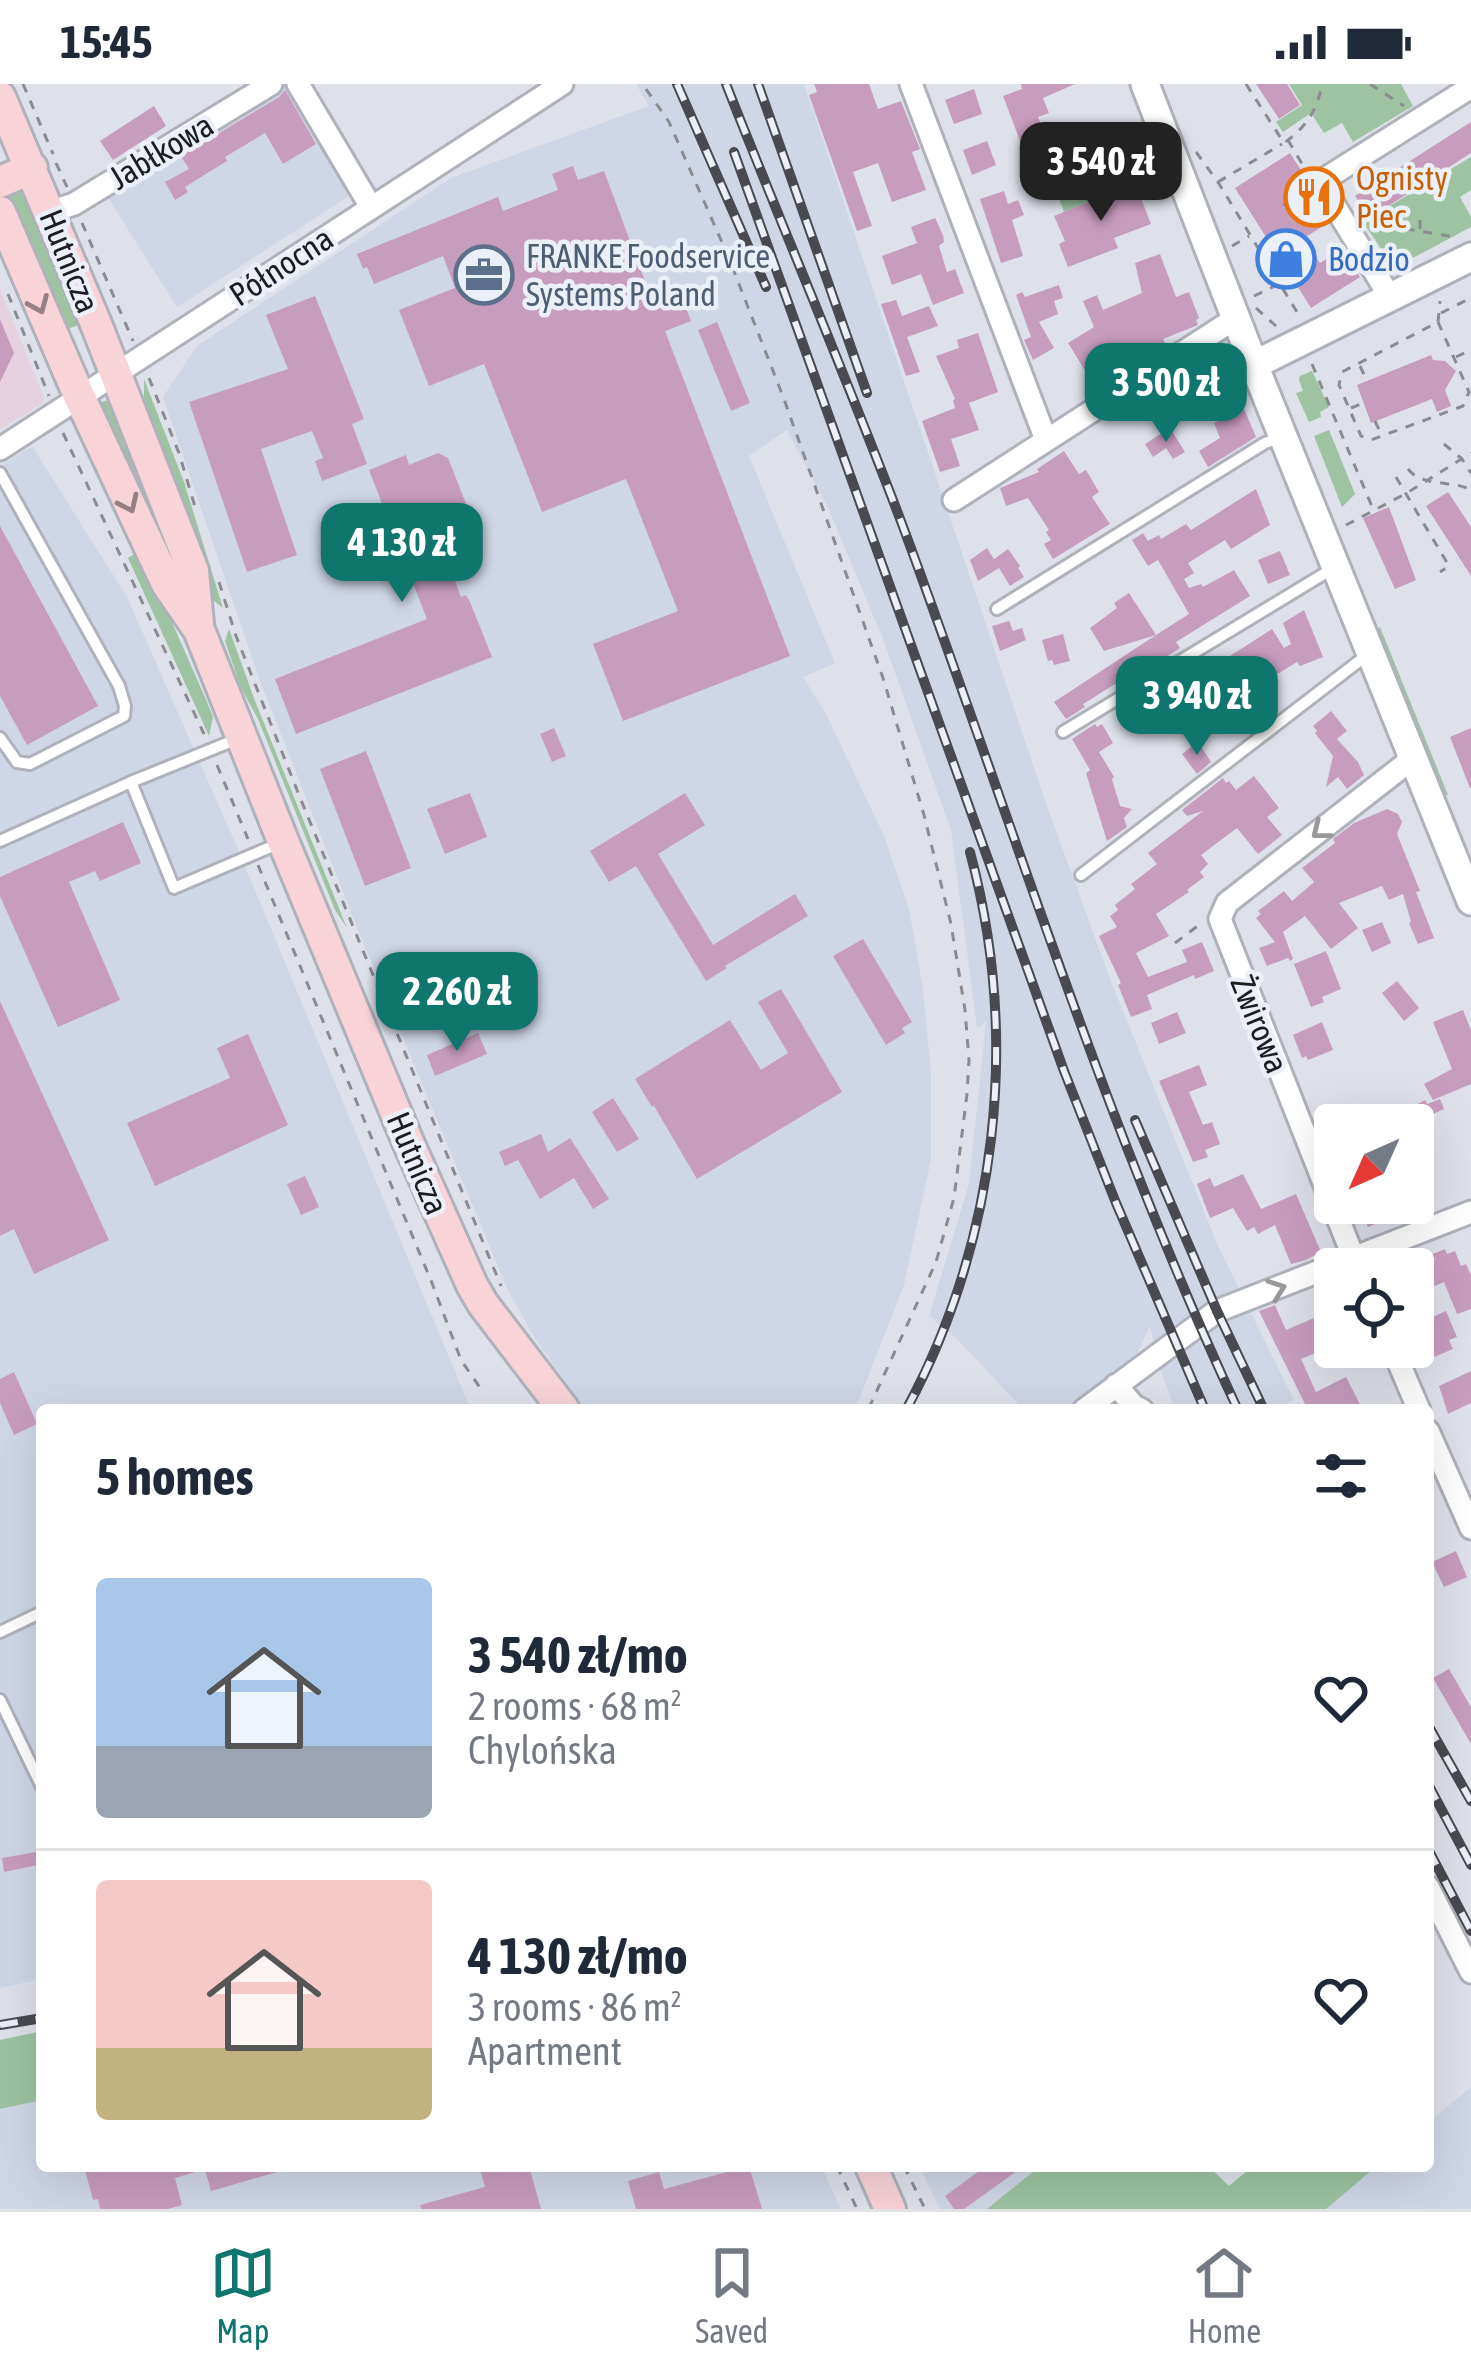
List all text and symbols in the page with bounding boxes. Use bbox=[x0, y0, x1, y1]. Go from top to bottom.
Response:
text: 15:45 bbox=[60, 16, 153, 68]
street label: Jabłkowa bbox=[102, 105, 220, 197]
pin: 3 540 zł bbox=[977, 122, 1225, 224]
text: 3 540 zł bbox=[1047, 139, 1155, 183]
place label: Ognisty Piec bbox=[1356, 159, 1448, 235]
restaurant icon: Ognisty Piec bbox=[1283, 166, 1345, 228]
street label: Hutnicza bbox=[32, 204, 108, 318]
street label: Północna bbox=[222, 219, 340, 313]
shop icon: Bodzio bbox=[1255, 228, 1317, 290]
place label: FRANKE Foodservice Systems Poland bbox=[526, 237, 770, 313]
place label: Bodzio bbox=[1328, 240, 1410, 278]
office icon: FRANKE Foodservice Systems Poland bbox=[453, 244, 515, 306]
one-way arrow bbox=[25, 294, 49, 315]
pin: 3 500 zł bbox=[1042, 343, 1290, 445]
text: 3 500 zł bbox=[1112, 360, 1220, 404]
one-way arrow bbox=[115, 492, 138, 513]
pin: 4 130 zł bbox=[278, 503, 526, 605]
text: 4 130 zł bbox=[348, 520, 456, 564]
pin: 3 940 zł bbox=[1073, 656, 1321, 758]
text: 3 940 zł bbox=[1143, 673, 1251, 717]
one-way arrow bbox=[1311, 816, 1333, 838]
pin: 2 260 zł bbox=[333, 952, 581, 1054]
text: 2 260 zł bbox=[403, 969, 511, 1013]
street label: Żwirowa bbox=[1223, 970, 1297, 1078]
north arrow bbox=[1314, 1104, 1434, 1224]
map controls bbox=[1314, 1104, 1434, 1368]
street label: Hutnicza bbox=[379, 1106, 457, 1220]
button: locate bbox=[1314, 1248, 1434, 1368]
one-way arrow bbox=[1265, 1279, 1286, 1303]
icon: filters bbox=[1308, 1443, 1374, 1509]
text: 5 homes bbox=[96, 1447, 254, 1506]
text: 3 540 zł/mo bbox=[468, 1625, 688, 1684]
icon: home bbox=[192, 1626, 336, 1770]
icon: heart bbox=[1308, 1665, 1374, 1731]
text: 2 rooms · 68 m² bbox=[468, 1684, 682, 1728]
text: Chylońska bbox=[468, 1728, 617, 1772]
text: 4 130 zł/mo bbox=[468, 1926, 688, 1985]
icon: home bbox=[192, 1928, 336, 2072]
icon: heart bbox=[1308, 1967, 1374, 2033]
text: 3 rooms · 86 m² bbox=[468, 1985, 682, 2029]
text: Apartment bbox=[468, 2029, 622, 2073]
tab: Map bbox=[210, 2240, 276, 2350]
tab: Saved bbox=[695, 2240, 768, 2350]
tab: Home bbox=[1188, 2240, 1261, 2350]

